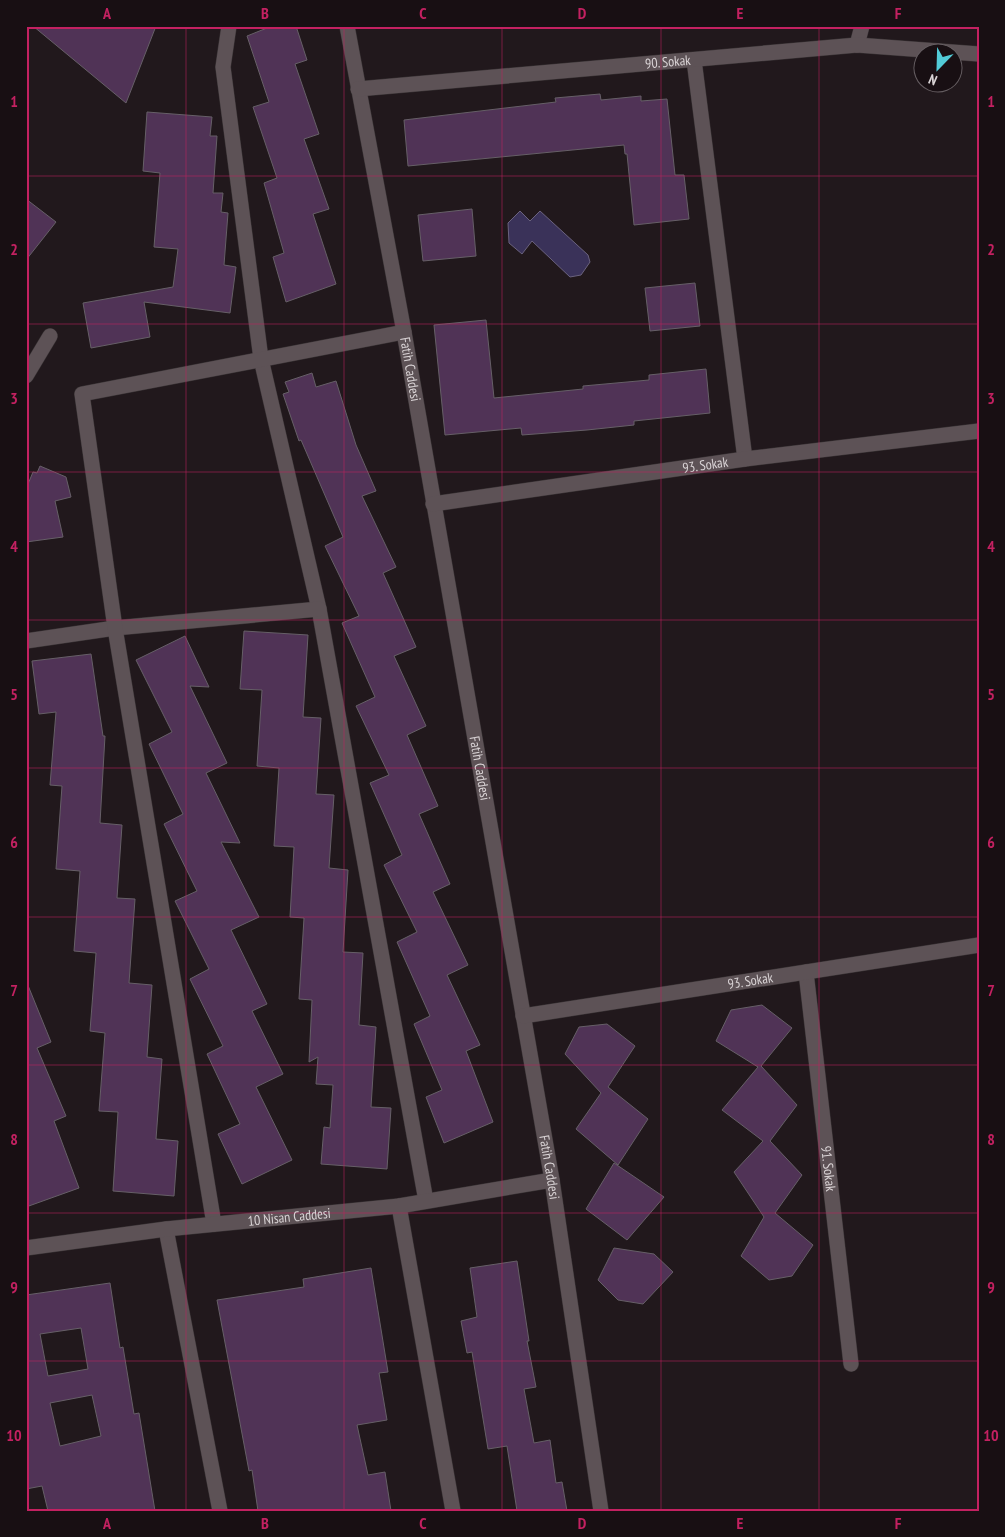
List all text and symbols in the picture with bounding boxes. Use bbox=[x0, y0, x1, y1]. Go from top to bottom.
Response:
text: A bbox=[102, 3, 112, 23]
text: B bbox=[261, 3, 269, 23]
text: C bbox=[419, 3, 427, 23]
text: D bbox=[578, 3, 587, 23]
text: E bbox=[737, 3, 744, 23]
text: F bbox=[895, 3, 902, 23]
north arrow bbox=[912, 42, 962, 92]
street label: 90. Sokak bbox=[644, 51, 692, 73]
text: N bbox=[926, 70, 940, 90]
text: 1 bbox=[10, 91, 18, 111]
text: 1 bbox=[987, 91, 995, 111]
text: 2 bbox=[10, 239, 18, 259]
text: 2 bbox=[987, 239, 995, 259]
street label: Fatih Caddesi bbox=[396, 336, 425, 403]
text: 3 bbox=[10, 388, 18, 408]
text: 3 bbox=[987, 388, 995, 408]
street label: 93. Sokak bbox=[681, 452, 730, 477]
text: 4 bbox=[10, 536, 18, 556]
text: 4 bbox=[987, 536, 995, 556]
text: 5 bbox=[10, 684, 18, 704]
text: 5 bbox=[987, 684, 995, 704]
street label: Fatih Caddesi bbox=[466, 735, 495, 802]
text: 6 bbox=[10, 832, 18, 852]
text: 6 bbox=[987, 832, 995, 852]
street label: 93. Sokak bbox=[726, 968, 775, 993]
text: 7 bbox=[10, 980, 18, 1000]
text: 7 bbox=[987, 980, 995, 1000]
text: 8 bbox=[10, 1129, 18, 1149]
text: 8 bbox=[987, 1129, 995, 1149]
street label: Fatih Caddesi bbox=[535, 1134, 564, 1201]
street label: 91. Sokak bbox=[817, 1145, 840, 1193]
street label: 10 Nisan Caddesi bbox=[247, 1204, 331, 1230]
text: 9 bbox=[10, 1277, 18, 1297]
text: 9 bbox=[987, 1277, 995, 1297]
text: 10 bbox=[6, 1425, 22, 1445]
text: 10 bbox=[983, 1425, 999, 1445]
text: A bbox=[102, 1513, 112, 1533]
text: B bbox=[261, 1513, 269, 1533]
text: C bbox=[419, 1513, 427, 1533]
text: D bbox=[578, 1513, 587, 1533]
text: E bbox=[737, 1513, 744, 1533]
text: F bbox=[895, 1513, 902, 1533]

